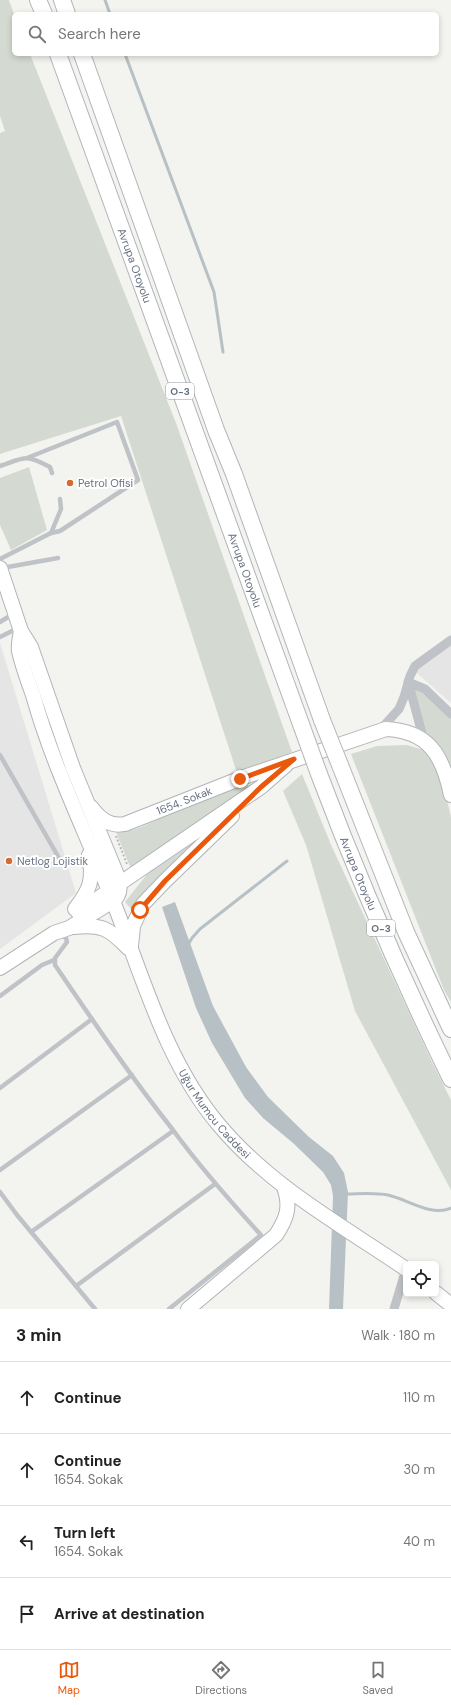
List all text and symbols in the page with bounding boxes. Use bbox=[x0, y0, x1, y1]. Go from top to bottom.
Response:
search box bbox=[12, 12, 439, 56]
icon: search bbox=[26, 23, 48, 45]
text: Search here bbox=[58, 24, 141, 44]
street label: Avrupa Otoyolu bbox=[115, 226, 155, 305]
road number: O-3 bbox=[166, 383, 194, 399]
place label: Petrol Ofisi bbox=[78, 476, 133, 490]
marker: Petrol Ofisi bbox=[65, 478, 75, 488]
street label: Avrupa Otoyolu bbox=[225, 531, 265, 609]
route end bbox=[231, 770, 249, 788]
street label: 1654. Sokak bbox=[154, 783, 214, 818]
street label: Avrupa Otoyolu bbox=[337, 835, 380, 912]
place label: Netlog Lojistik bbox=[17, 854, 88, 868]
marker: Netlog Lojistik bbox=[4, 856, 14, 866]
route start bbox=[131, 901, 149, 919]
road number: O-3 bbox=[367, 920, 395, 936]
street label: Uğur Mumcu Caddesi bbox=[176, 1067, 254, 1161]
map controls bbox=[403, 1261, 439, 1297]
button: locate bbox=[403, 1261, 439, 1297]
text: 3 min bbox=[16, 1324, 61, 1346]
text: Walk · 180 m bbox=[361, 1327, 435, 1344]
icon: ahead bbox=[16, 1387, 38, 1409]
text: Continue bbox=[54, 1388, 122, 1408]
text: 110 m bbox=[403, 1389, 435, 1406]
text: Continue bbox=[54, 1451, 122, 1471]
icon: ahead bbox=[16, 1459, 38, 1481]
text: 30 m bbox=[403, 1461, 435, 1478]
text: 1654. Sokak bbox=[54, 1471, 123, 1488]
text: Turn left bbox=[54, 1523, 115, 1543]
icon: left bbox=[16, 1531, 38, 1553]
text: 40 m bbox=[403, 1533, 435, 1550]
text: 1654. Sokak bbox=[54, 1543, 123, 1560]
icon: arrive bbox=[16, 1603, 38, 1625]
text: Arrive at destination bbox=[54, 1604, 205, 1624]
tab: Map bbox=[58, 1659, 80, 1697]
tab: Directions bbox=[195, 1659, 247, 1697]
tab: Saved bbox=[362, 1659, 393, 1697]

